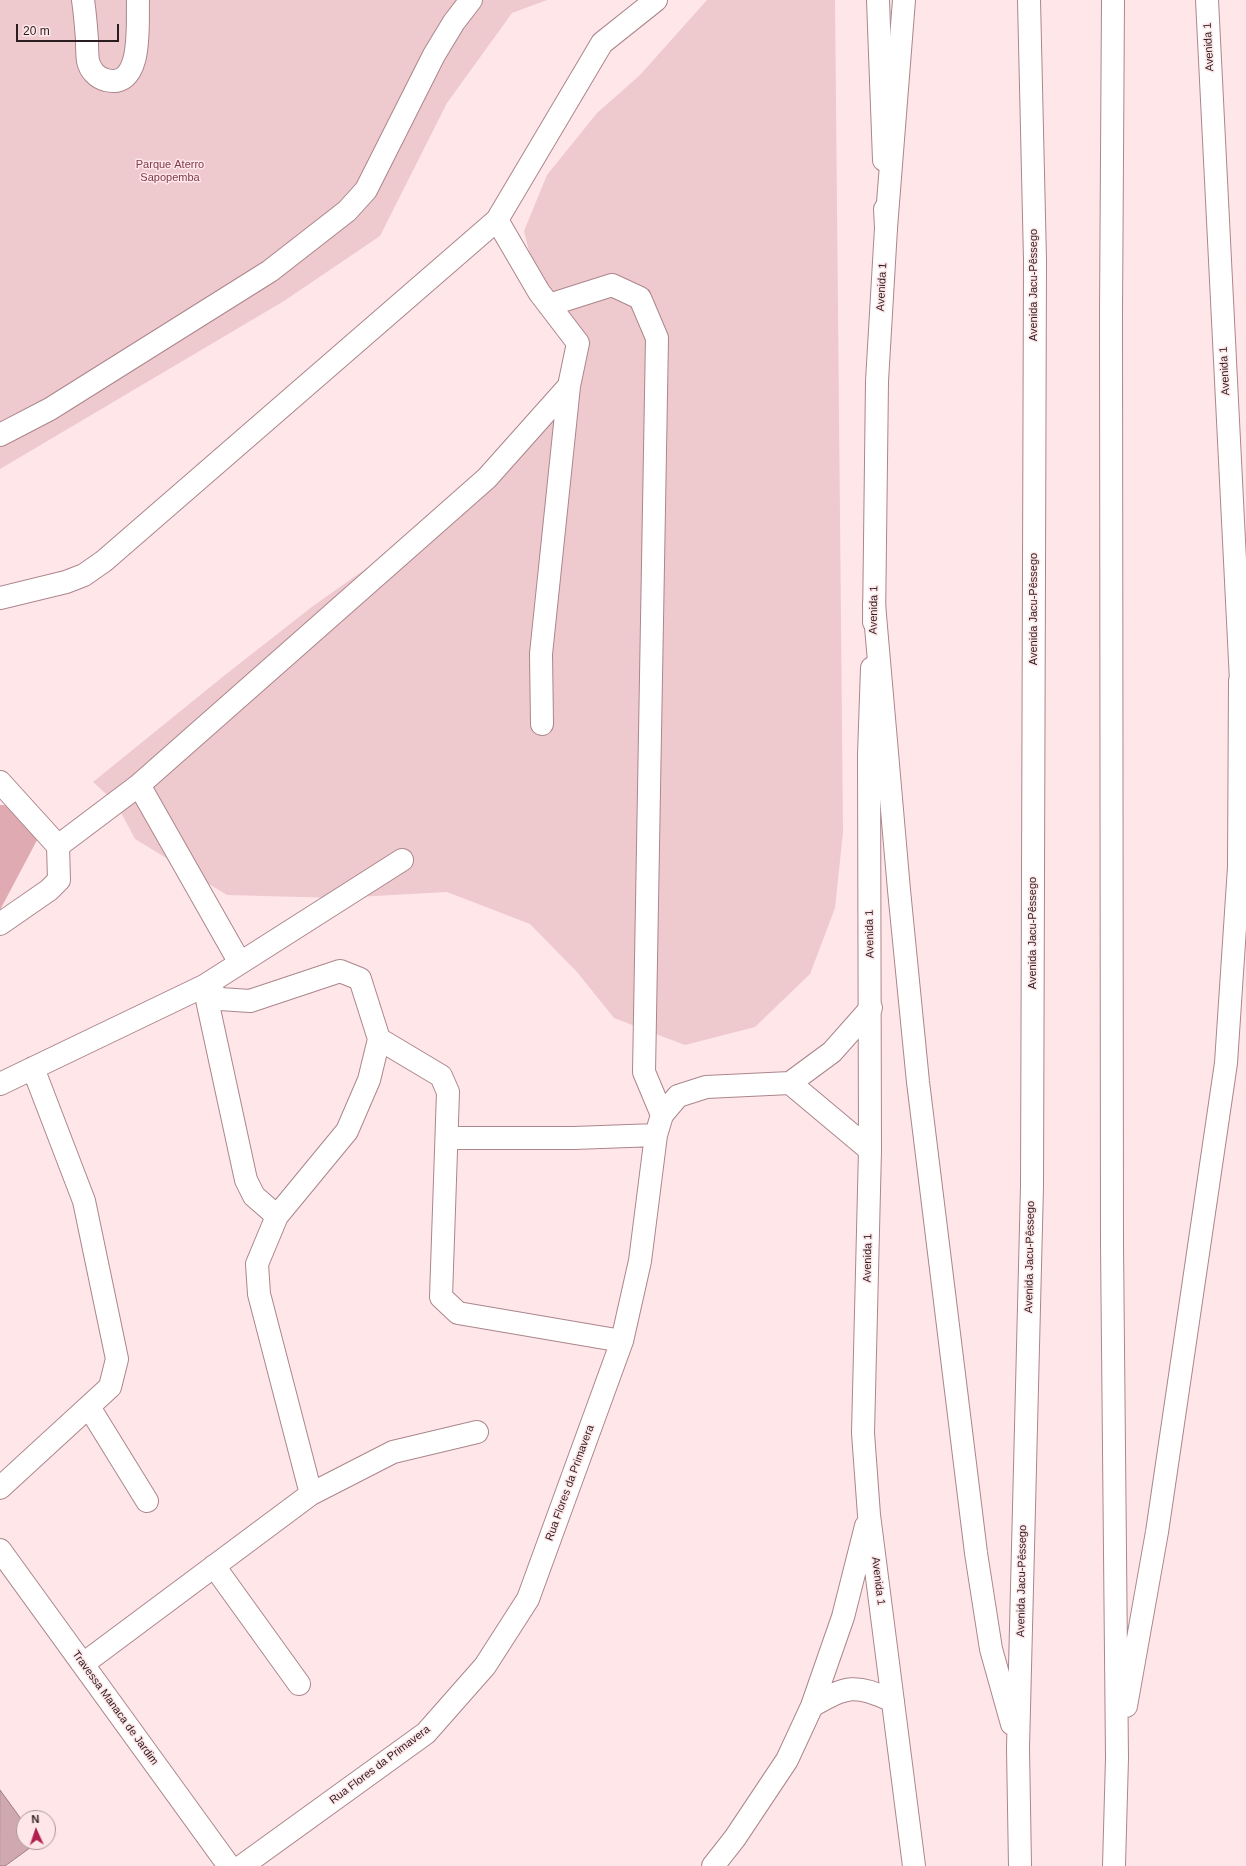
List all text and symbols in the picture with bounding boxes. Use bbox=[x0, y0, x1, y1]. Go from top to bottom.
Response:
scale bar bbox=[18, 16, 121, 42]
street label: Avenida 1 bbox=[1201, 22, 1217, 72]
text: 20 m bbox=[23, 24, 50, 38]
park label: Parque Aterro Sapopemba bbox=[136, 158, 204, 184]
street label: Avenida Jacu-Pêssego bbox=[1027, 229, 1041, 341]
street label: Avenida 1 bbox=[874, 262, 890, 312]
street label: Avenida 1 bbox=[1217, 346, 1233, 396]
street label: Avenida Jacu-Pêssego bbox=[1027, 553, 1041, 665]
street label: Avenida 1 bbox=[867, 586, 881, 634]
street label: Avenida Jacu-Pêssego bbox=[1026, 877, 1040, 989]
street label: Avenida 1 bbox=[863, 910, 877, 958]
street label: Avenida Jacu-Pêssego bbox=[1022, 1201, 1038, 1313]
street label: Avenida 1 bbox=[861, 1234, 875, 1282]
street label: Rua Flores da Primavera bbox=[543, 1423, 597, 1543]
street label: Avenida Jacu-Pêssego bbox=[1014, 1525, 1030, 1637]
street label: Avenida 1 bbox=[868, 1556, 888, 1606]
street label: Travessa Manaca de Jardim bbox=[69, 1648, 161, 1768]
street label: Rua Flores da Primavera bbox=[327, 1723, 433, 1807]
north arrow bbox=[16, 1810, 56, 1850]
text: N bbox=[31, 1813, 40, 1825]

